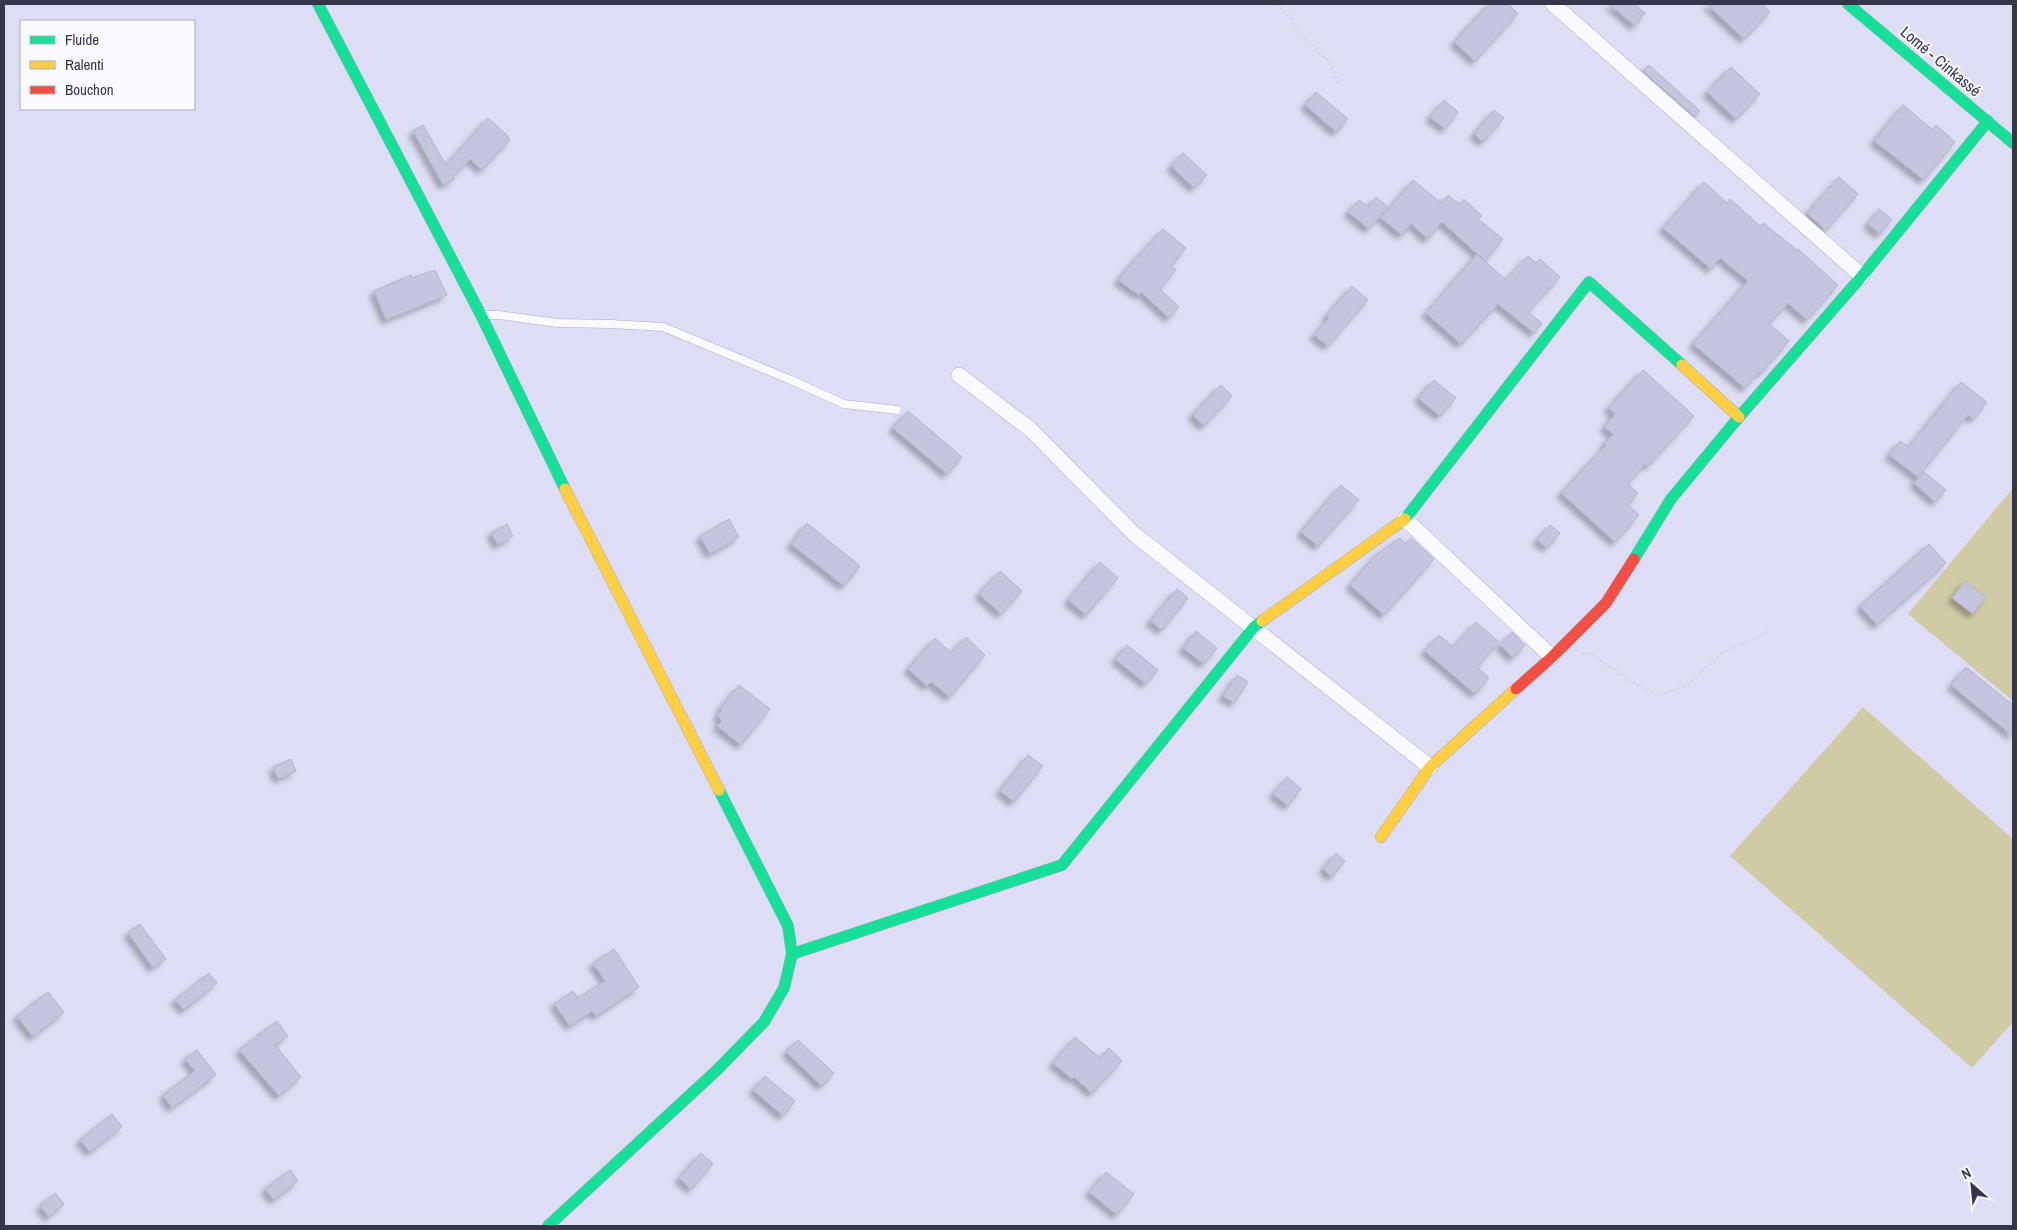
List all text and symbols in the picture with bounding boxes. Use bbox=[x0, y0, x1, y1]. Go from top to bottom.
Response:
legend bbox=[20, 20, 195, 110]
street label: Lomé - Cinkassé bbox=[1896, 21, 1986, 101]
text: Fluide bbox=[65, 29, 99, 50]
text: Ralenti bbox=[65, 54, 104, 75]
text: Bouchon bbox=[65, 79, 114, 100]
north arrow bbox=[1947, 1160, 1997, 1210]
text: N bbox=[1958, 1164, 1974, 1183]

